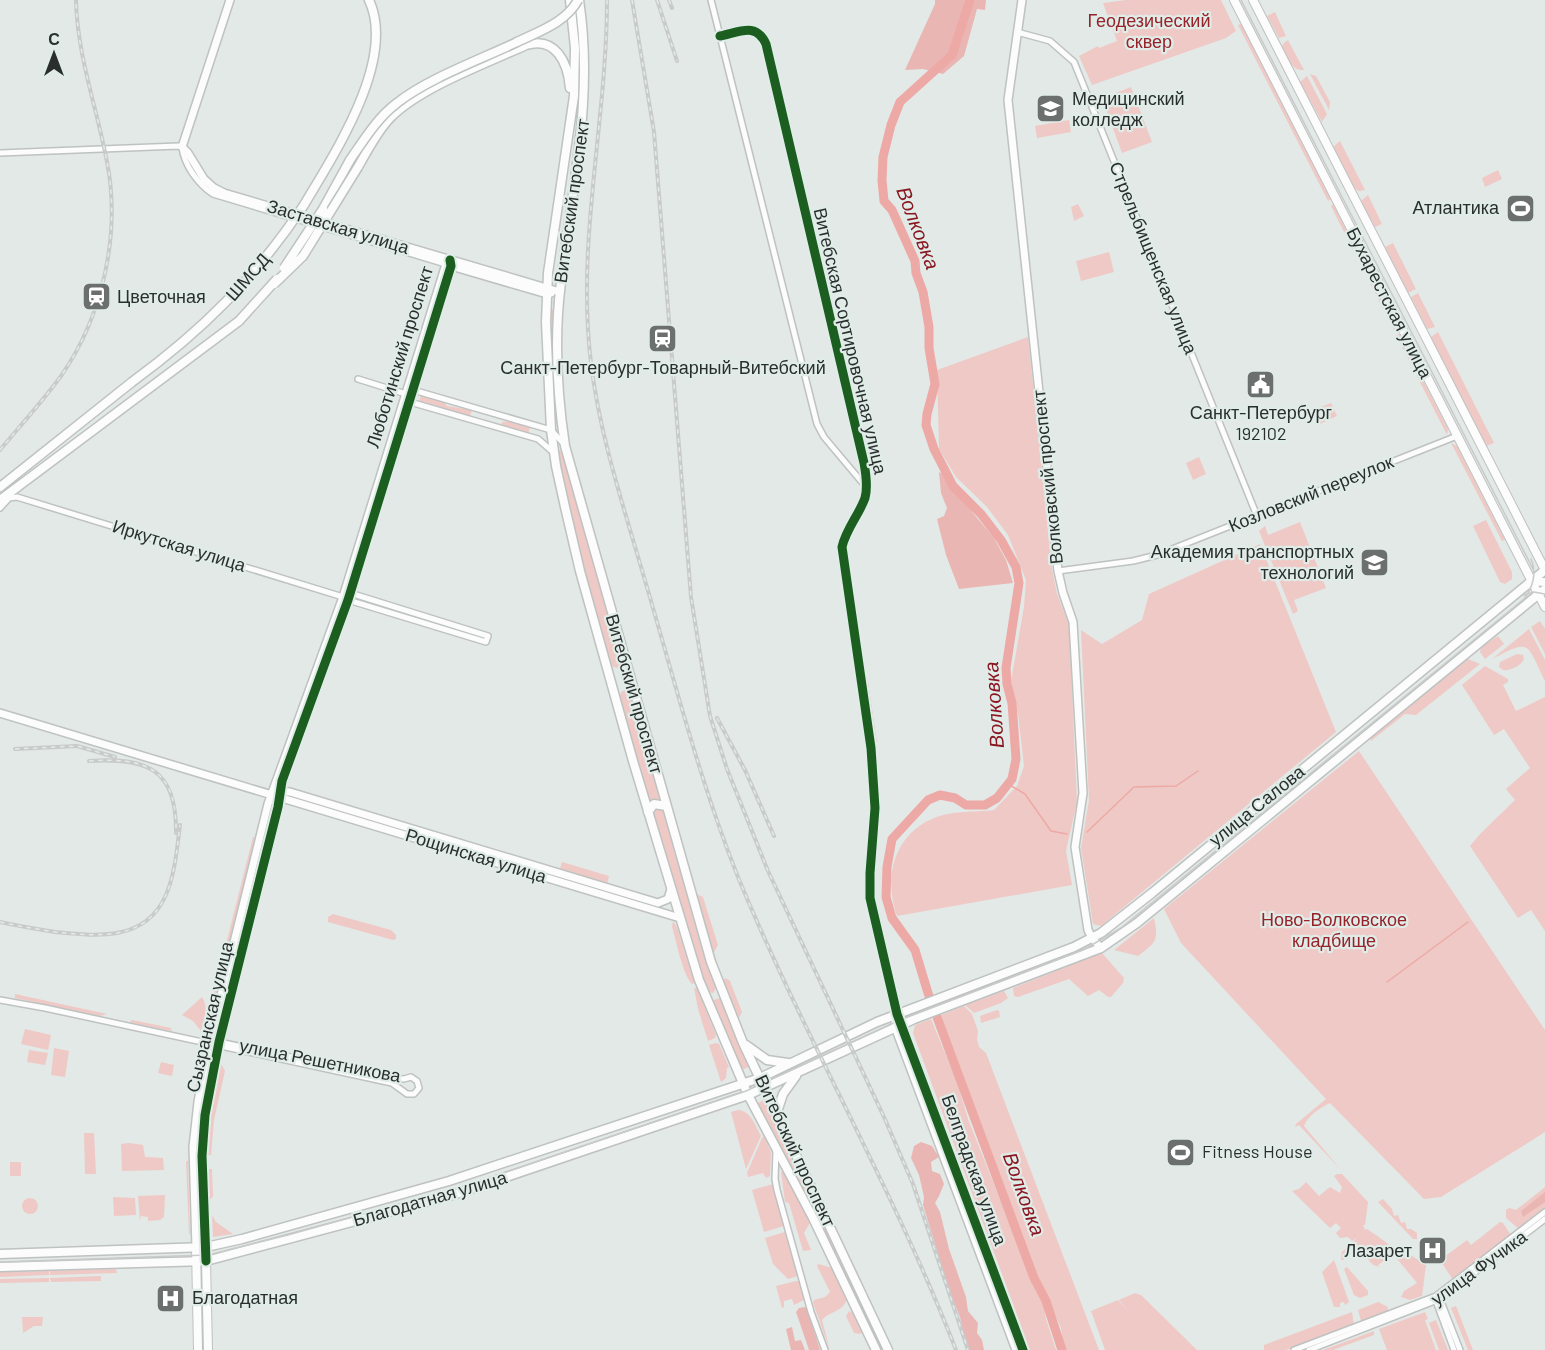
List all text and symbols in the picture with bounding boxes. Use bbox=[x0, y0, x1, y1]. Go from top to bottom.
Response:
park label: Геодезический сквер bbox=[1088, 9, 1210, 52]
north arrow bbox=[24, 24, 84, 84]
text: С bbox=[48, 29, 60, 48]
place label: Медицинский колледж bbox=[1072, 87, 1185, 130]
school or university icon: Медицинский колледж bbox=[1035, 93, 1067, 125]
street label: Витебский проспект bbox=[549, 117, 593, 284]
street label: Стрельбищенская улица bbox=[1105, 158, 1203, 358]
water label: Волковка bbox=[892, 183, 946, 272]
sports icon: Атлантика bbox=[1504, 192, 1536, 224]
street label: Заставская улица bbox=[265, 194, 413, 258]
place label: Атлантика bbox=[1413, 196, 1500, 218]
street label: Витебская Сортировочная улица bbox=[810, 205, 893, 477]
street label: Бухарестская улица bbox=[1342, 223, 1438, 383]
street label: ШМСД bbox=[220, 248, 274, 305]
street label: Люботинский проспект bbox=[361, 263, 437, 450]
station icon: Цветочная bbox=[80, 281, 112, 313]
place label: Цветочная bbox=[117, 285, 206, 307]
station icon: Санкт-Петербург-Товарный-Витебский bbox=[647, 323, 679, 355]
place label: Санкт-Петербург-Товарный-Витебский bbox=[500, 356, 826, 378]
public building icon: Санкт-Петербург 192102 bbox=[1245, 368, 1277, 400]
street label: Волковский проспект bbox=[1027, 389, 1067, 565]
place label: Санкт-Петербург 192102 bbox=[1190, 401, 1333, 444]
street label: Козловский переулок bbox=[1225, 450, 1396, 536]
street label: Иркутская улица bbox=[110, 514, 250, 576]
place label: Академия транспортных технологий bbox=[1151, 540, 1354, 583]
school or university icon: Академия транспортных технологий bbox=[1359, 546, 1391, 578]
street label: Витебский проспект bbox=[602, 611, 668, 776]
water label: Волковка bbox=[978, 661, 1008, 749]
street label: улица Салова bbox=[1204, 759, 1309, 850]
street label: Рощинская улица bbox=[403, 823, 550, 887]
park label: Ново-Волковское кладбище bbox=[1261, 908, 1407, 951]
street label: Сызранская улица bbox=[181, 938, 237, 1094]
street label: улица Решетникова bbox=[238, 1034, 404, 1087]
street label: Витебский проспект bbox=[751, 1071, 841, 1230]
street label: Белградская улица bbox=[937, 1091, 1013, 1249]
sports icon: Fitness House bbox=[1165, 1136, 1197, 1168]
place label: Fitness House bbox=[1202, 1140, 1313, 1162]
water label: Волковка bbox=[999, 1149, 1051, 1239]
street label: Благодатная улица bbox=[350, 1165, 510, 1231]
street label: улица Фучика bbox=[1426, 1224, 1532, 1309]
hospital icon: Лазарет bbox=[1417, 1235, 1449, 1267]
place label: Лазарет bbox=[1344, 1239, 1412, 1261]
hospital icon: Благодатная bbox=[155, 1282, 187, 1314]
place label: Благодатная bbox=[192, 1286, 298, 1308]

